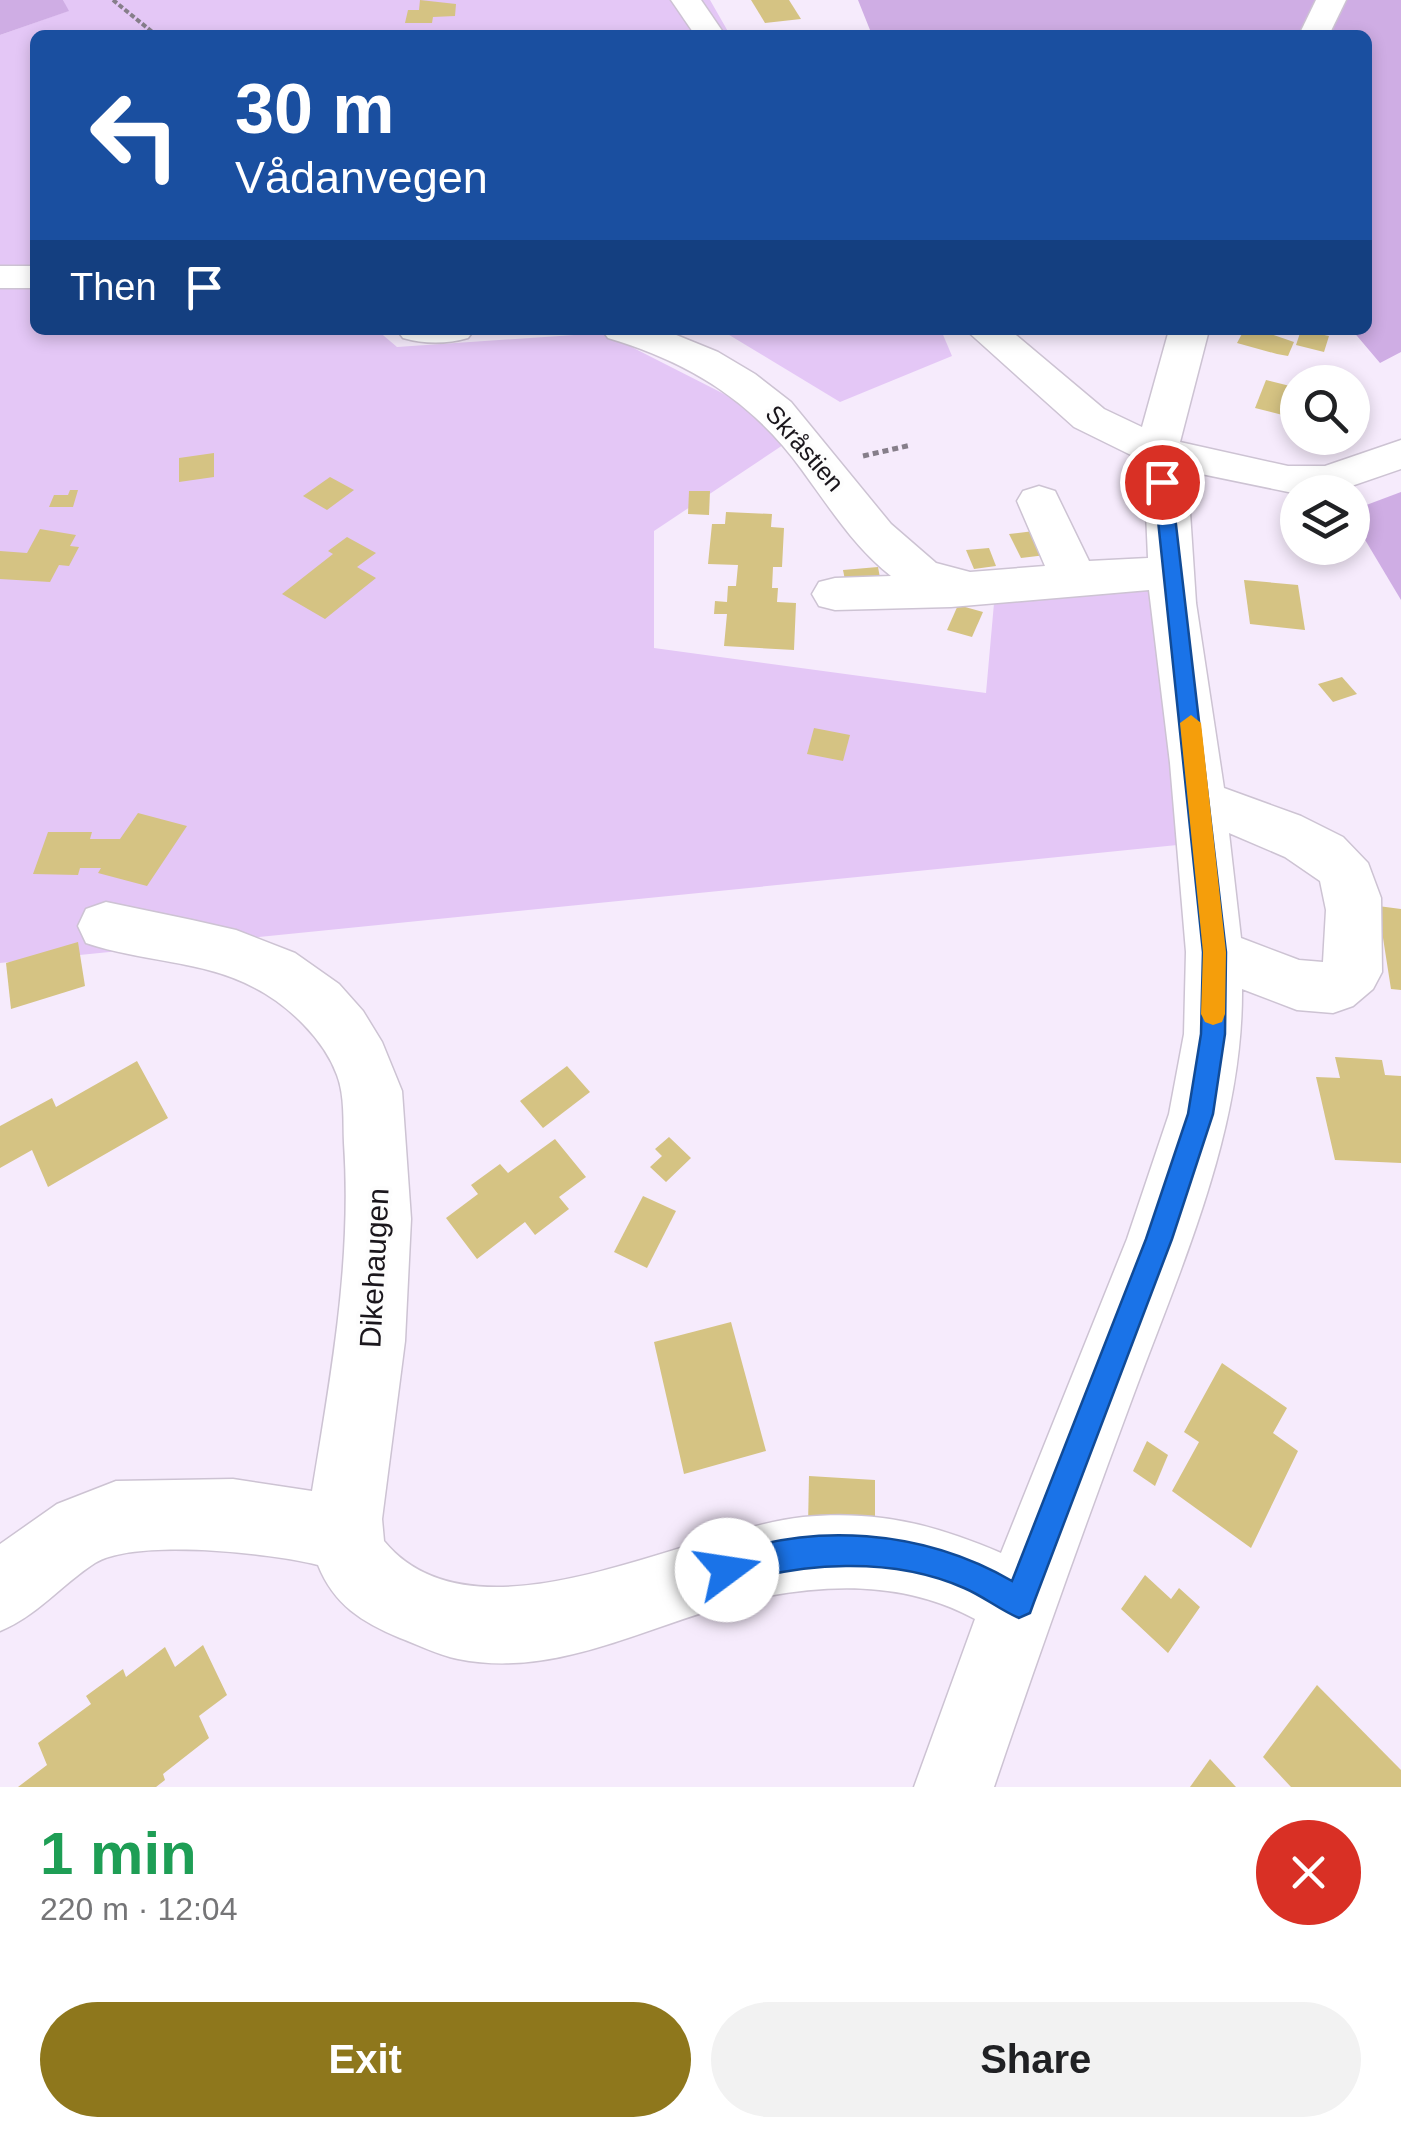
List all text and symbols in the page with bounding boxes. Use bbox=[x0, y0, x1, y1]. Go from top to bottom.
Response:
icon: left bbox=[70, 70, 200, 200]
text: 30 m bbox=[235, 70, 395, 148]
text: Vådanvegen bbox=[235, 152, 488, 203]
icon: arrive bbox=[177, 260, 232, 315]
text: Then bbox=[70, 266, 157, 308]
map controls bbox=[1280, 365, 1370, 565]
button: search bbox=[1280, 365, 1370, 455]
street label: Skråstien bbox=[760, 399, 850, 497]
pin bbox=[1120, 440, 1205, 525]
icon: arrive bbox=[1135, 455, 1190, 510]
button: layers bbox=[1280, 475, 1370, 565]
street label: Dikehaugen bbox=[353, 1187, 395, 1349]
position arrow bbox=[675, 1518, 779, 1622]
text: 1 min bbox=[40, 1820, 197, 1887]
button: close bbox=[1256, 1820, 1361, 1925]
text: 220 m · 12:04 bbox=[40, 1891, 237, 1927]
button: Exit bbox=[40, 2002, 691, 2117]
button: Share bbox=[711, 2002, 1361, 2117]

